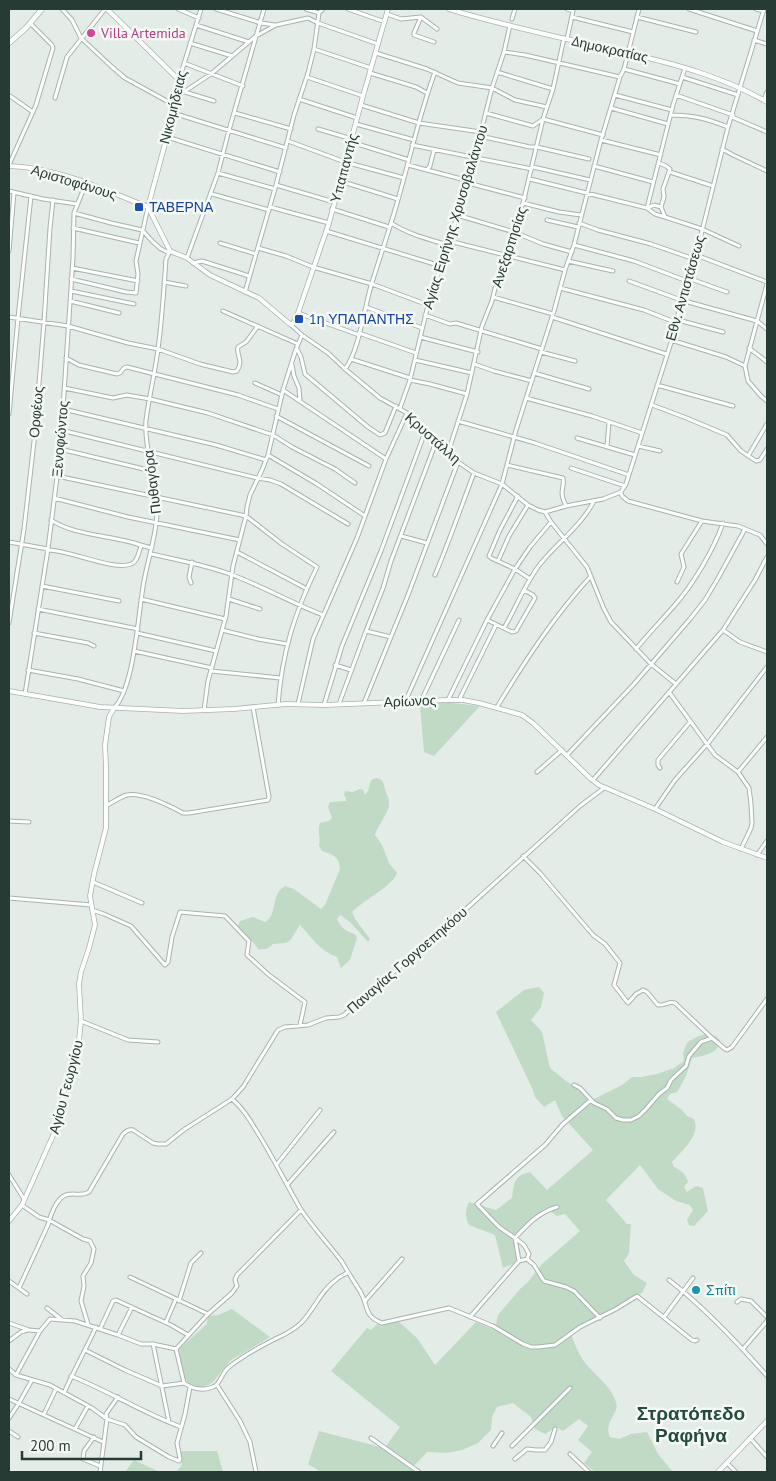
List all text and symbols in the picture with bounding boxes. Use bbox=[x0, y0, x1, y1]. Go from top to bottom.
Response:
place label: Villa Artemida bbox=[100, 24, 186, 42]
marker: Villa Artemida bbox=[85, 27, 97, 39]
street label: Δημοκρατίας bbox=[570, 31, 650, 67]
street label: Νικομήδειας bbox=[155, 68, 191, 146]
street label: Αγίας Ειρήνης Χρυσοβαλάντου bbox=[418, 123, 492, 311]
street label: Υπαπαντής bbox=[326, 131, 362, 205]
street label: Αριστοφάνους bbox=[29, 160, 119, 204]
place label: ΤΑΒΕΡΝΑ bbox=[149, 198, 214, 216]
marker: ΤΑΒΕΡΝΑ bbox=[133, 201, 145, 213]
street label: Ανεξαρτησίας bbox=[487, 204, 531, 290]
street label: Εθν. Αντιστάσεως bbox=[661, 233, 709, 343]
place label: 1η ΥΠΑΠΑΝΤΗΣ bbox=[309, 310, 414, 328]
marker: 1η ΥΠΑΠΑΝΤΗΣ bbox=[293, 313, 305, 325]
street label: Ορφέως bbox=[25, 385, 47, 439]
street label: Ξενοφώντος bbox=[48, 400, 72, 478]
street label: Κρυστάλλη bbox=[401, 408, 465, 468]
street label: Πυθαγόρα bbox=[139, 449, 165, 515]
street label: Αρίωνος bbox=[383, 691, 437, 711]
street label: Παναγίας Γοργοεπηκόου bbox=[343, 903, 471, 1017]
street label: Αγίου Γεωργίου bbox=[45, 1038, 87, 1136]
place label: Σπίτι bbox=[706, 1281, 736, 1299]
marker: Σπίτι bbox=[690, 1284, 702, 1296]
district label: Στρατόπεδο Ραφήνα bbox=[637, 1401, 745, 1447]
scale bar bbox=[22, 1428, 141, 1460]
text: 200 m bbox=[30, 1436, 71, 1455]

